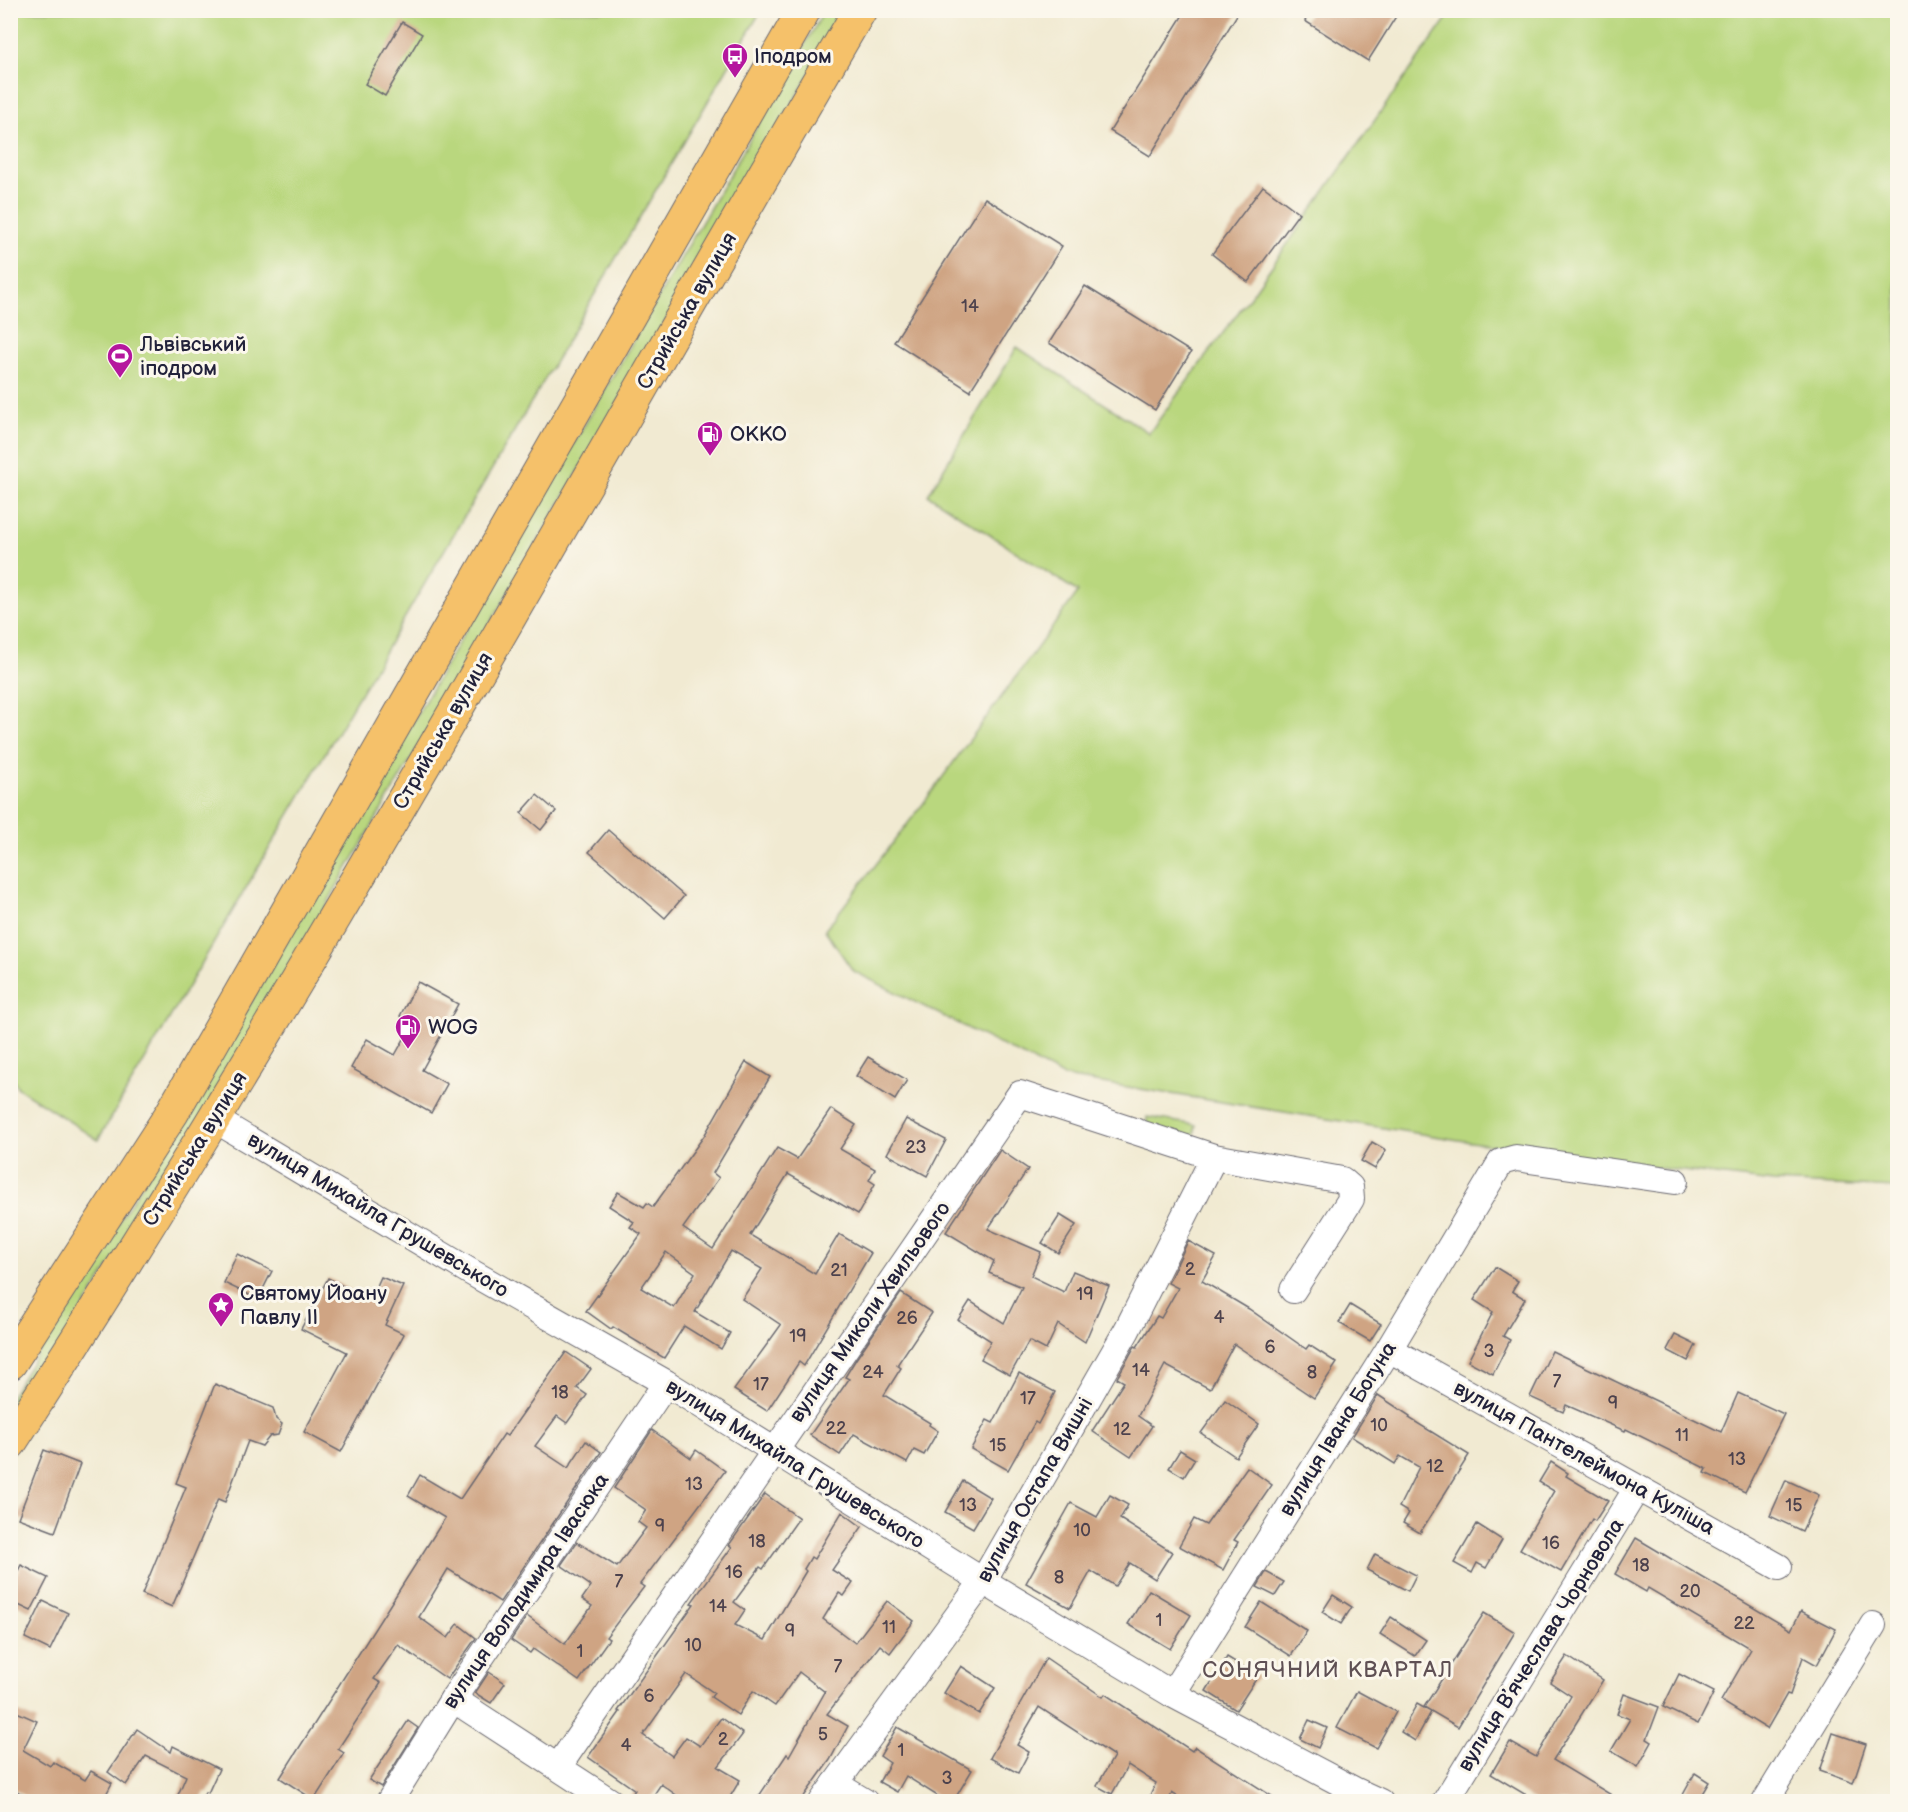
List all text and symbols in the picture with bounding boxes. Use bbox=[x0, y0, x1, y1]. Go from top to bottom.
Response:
bus stop icon: Іподром bbox=[720, 41, 750, 79]
place label: Іподром bbox=[754, 44, 832, 69]
street label: Стрийська вулиця bbox=[632, 228, 742, 394]
house number: 14 bbox=[961, 296, 979, 317]
place label: Львівський іподром bbox=[139, 332, 246, 381]
sports icon: Львівський іподром bbox=[105, 341, 135, 379]
fuel station icon: ОККО bbox=[695, 419, 725, 457]
place label: ОККО bbox=[730, 422, 787, 447]
street label: Стрийська вулиця bbox=[388, 648, 498, 814]
fuel station icon: WOG bbox=[393, 1012, 423, 1050]
place label: WOG bbox=[428, 1015, 478, 1040]
street label: Стрийська вулиця bbox=[137, 1067, 253, 1231]
street label: вулиця Михайла Грушевського bbox=[243, 1127, 513, 1303]
house number: 23 bbox=[905, 1137, 927, 1158]
street label: вулиця Миколи Хвильового bbox=[784, 1197, 956, 1427]
house number: 2 bbox=[1185, 1259, 1196, 1280]
house number: 21 bbox=[830, 1260, 848, 1281]
place label: Святому Йоану Павлу ІІ bbox=[240, 1281, 387, 1330]
house number: 19 bbox=[1076, 1284, 1094, 1305]
place icon: Святому Йоану Павлу ІІ bbox=[206, 1290, 236, 1328]
house number: 4 bbox=[1214, 1307, 1225, 1328]
house number: 26 bbox=[896, 1308, 918, 1329]
house number: 19 bbox=[789, 1326, 807, 1347]
house number: 6 bbox=[1265, 1337, 1276, 1358]
street label: вулиця Івана Богуна bbox=[1274, 1337, 1402, 1521]
house number: 3 bbox=[1483, 1341, 1495, 1362]
house number: 14 bbox=[1132, 1360, 1150, 1381]
house number: 24 bbox=[862, 1362, 884, 1383]
house number: 8 bbox=[1307, 1362, 1317, 1383]
house number: 7 bbox=[1553, 1371, 1562, 1392]
street label: вулиця Михайла Грушевського bbox=[661, 1374, 929, 1554]
house number: 17 bbox=[753, 1374, 769, 1395]
street label: вулиця Пантелеймона Куліша bbox=[1449, 1376, 1719, 1541]
house number: 18 bbox=[551, 1382, 569, 1403]
house number: 17 bbox=[1020, 1388, 1036, 1409]
street label: вулиця Остапа Вишні bbox=[972, 1393, 1098, 1587]
house number: 9 bbox=[1608, 1393, 1618, 1414]
house number: 10 bbox=[1370, 1415, 1388, 1436]
house number: 22 bbox=[825, 1418, 847, 1439]
house number: 12 bbox=[1113, 1419, 1131, 1440]
house number: 11 bbox=[1675, 1425, 1689, 1446]
house number: 15 bbox=[989, 1435, 1007, 1456]
house number: 13 bbox=[1728, 1449, 1746, 1470]
house number: 12 bbox=[1426, 1456, 1444, 1477]
street label: вулиця Володимира Івасюка bbox=[438, 1468, 615, 1714]
house number: 13 bbox=[685, 1474, 703, 1495]
house number: 13 bbox=[959, 1495, 977, 1516]
house number: 15 bbox=[1785, 1495, 1803, 1516]
street label: вулиця Вʼячеслава Чорновола bbox=[1453, 1513, 1630, 1776]
house number: 9 bbox=[655, 1516, 665, 1537]
house number: 10 bbox=[1073, 1520, 1091, 1541]
house number: 18 bbox=[748, 1531, 766, 1552]
house number: 16 bbox=[1542, 1533, 1560, 1554]
house number: 18 bbox=[1632, 1555, 1650, 1576]
house number: 16 bbox=[725, 1562, 743, 1583]
house number: 8 bbox=[1054, 1567, 1064, 1588]
house number: 7 bbox=[615, 1571, 624, 1592]
house number: 20 bbox=[1679, 1581, 1701, 1602]
house number: 14 bbox=[709, 1596, 727, 1617]
house number: 1 bbox=[1156, 1610, 1162, 1631]
house number: 22 bbox=[1733, 1613, 1755, 1634]
house number: 11 bbox=[882, 1617, 896, 1638]
house number: 9 bbox=[785, 1621, 795, 1642]
house number: 10 bbox=[684, 1635, 702, 1656]
house number: 1 bbox=[577, 1641, 583, 1662]
house number: 7 bbox=[834, 1656, 843, 1677]
district label: СОНЯЧНИЙ КВАРТАЛ bbox=[1202, 1657, 1454, 1684]
house number: 6 bbox=[644, 1686, 655, 1707]
house number: 5 bbox=[818, 1724, 828, 1745]
house number: 2 bbox=[718, 1729, 729, 1750]
house number: 4 bbox=[621, 1735, 632, 1756]
house number: 1 bbox=[898, 1740, 904, 1761]
house number: 3 bbox=[941, 1768, 953, 1789]

